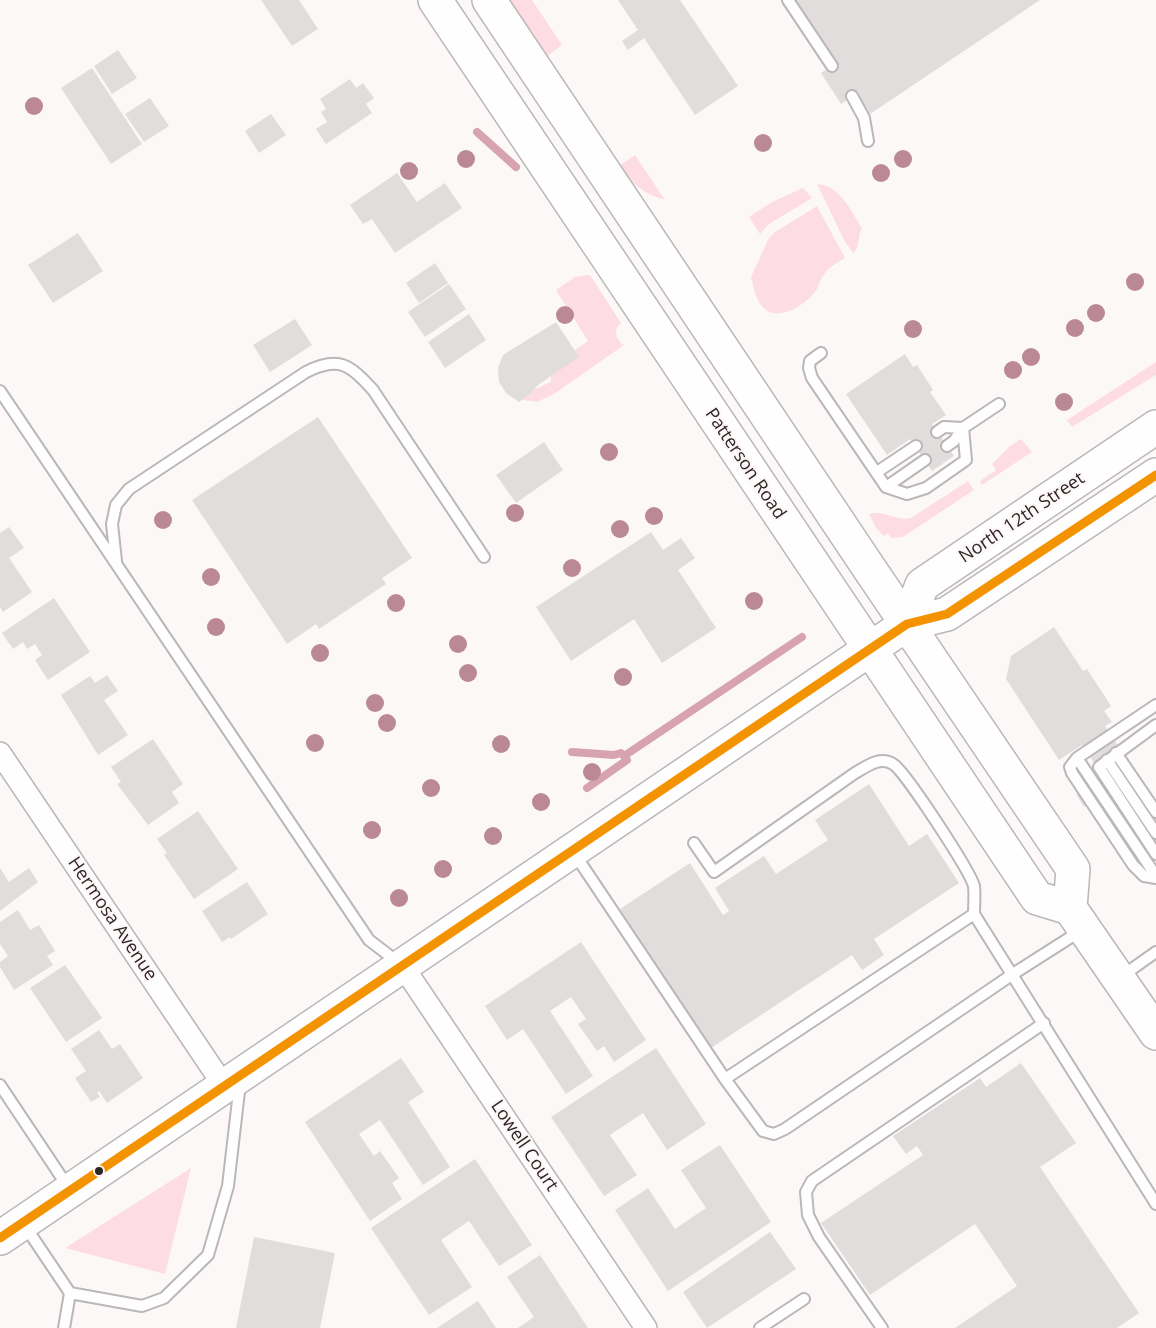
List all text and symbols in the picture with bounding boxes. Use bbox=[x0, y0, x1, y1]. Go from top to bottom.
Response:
street label: Patterson Road bbox=[700, 404, 790, 524]
street label: North 12th Street bbox=[955, 468, 1089, 568]
street label: Hermosa Avenue bbox=[63, 853, 161, 985]
street label: Lowell Court bbox=[486, 1096, 562, 1196]
unlabelled marker bbox=[93, 1165, 105, 1177]

